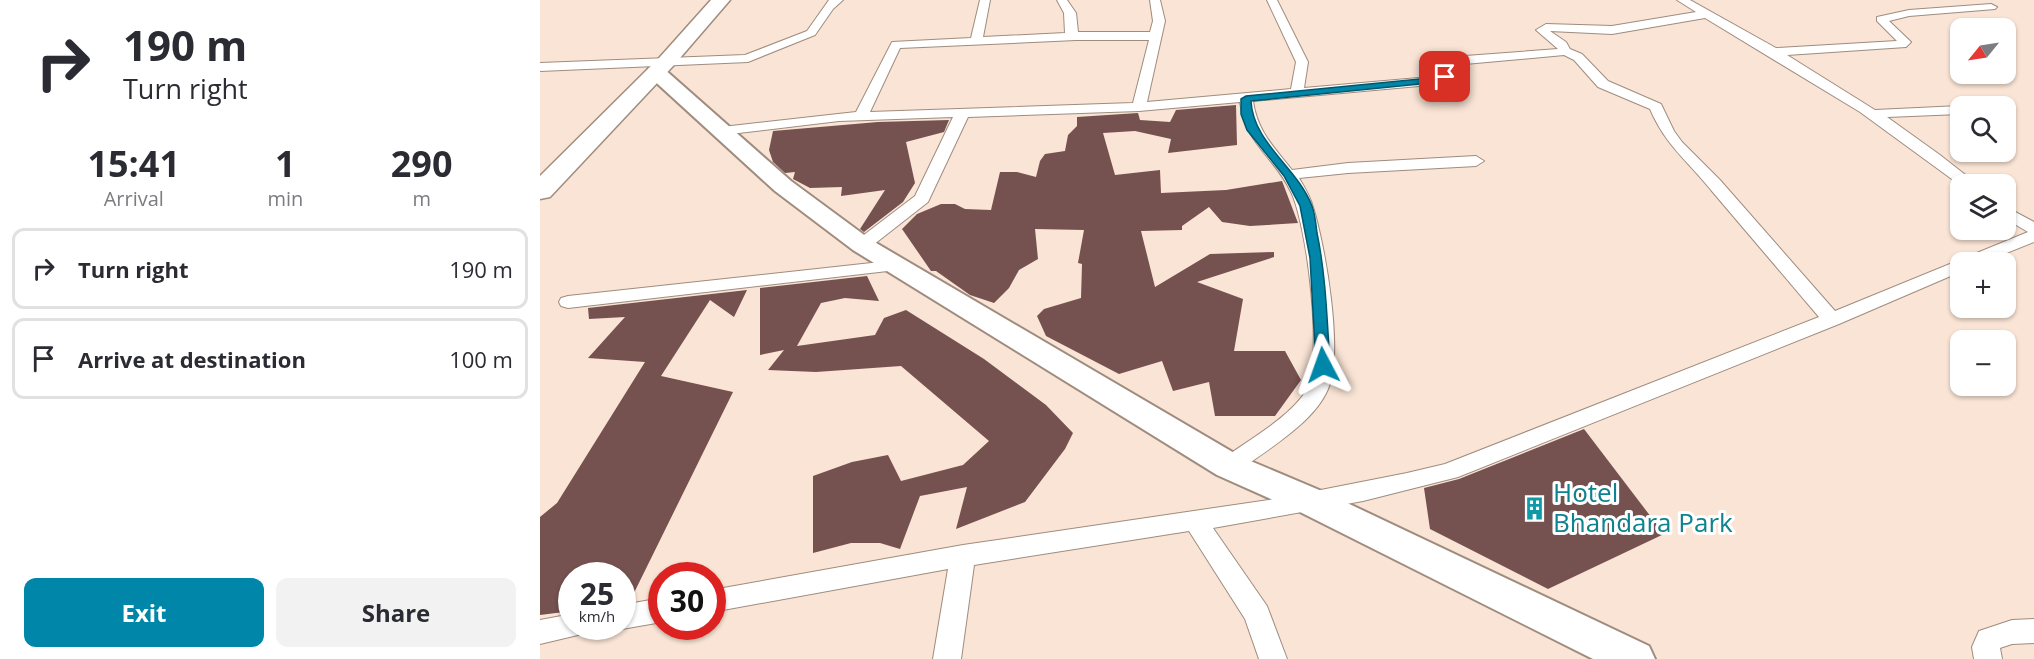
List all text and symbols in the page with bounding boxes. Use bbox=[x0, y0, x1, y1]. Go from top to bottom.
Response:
text: 190 m bbox=[123, 16, 247, 73]
north arrow bbox=[1950, 18, 2016, 84]
map controls bbox=[1950, 18, 2016, 396]
icon: right bbox=[24, 24, 102, 102]
pin bbox=[1419, 51, 1470, 102]
icon: arrive bbox=[1428, 60, 1461, 93]
text: Turn right bbox=[123, 70, 248, 107]
button: search bbox=[1950, 96, 2016, 162]
text: 15:41 bbox=[87, 139, 180, 188]
text: 1 bbox=[275, 139, 296, 188]
text: 290 bbox=[391, 139, 453, 188]
button: layers bbox=[1950, 174, 2016, 240]
text: Arrival bbox=[104, 185, 164, 212]
text: min bbox=[267, 185, 303, 212]
text: m bbox=[412, 185, 431, 212]
icon: right bbox=[27, 252, 60, 285]
button: + bbox=[1950, 252, 2016, 318]
text: Turn right bbox=[78, 254, 189, 284]
text: 190 m bbox=[449, 254, 513, 284]
button: − bbox=[1950, 330, 2016, 396]
position arrow bbox=[1291, 333, 1355, 397]
icon: arrive bbox=[27, 342, 60, 375]
text: Arrive at destination bbox=[78, 344, 306, 374]
text: 100 m bbox=[449, 344, 513, 374]
place label: Hotel Bhandara Park bbox=[1553, 474, 1733, 540]
building icon: Hotel Bhandara Park bbox=[1522, 495, 1548, 521]
speed limit sign: 30 bbox=[648, 562, 726, 640]
text: 25 bbox=[580, 573, 614, 614]
button: Exit bbox=[24, 578, 264, 647]
button: Share bbox=[276, 578, 516, 647]
text: km/h bbox=[579, 606, 615, 626]

